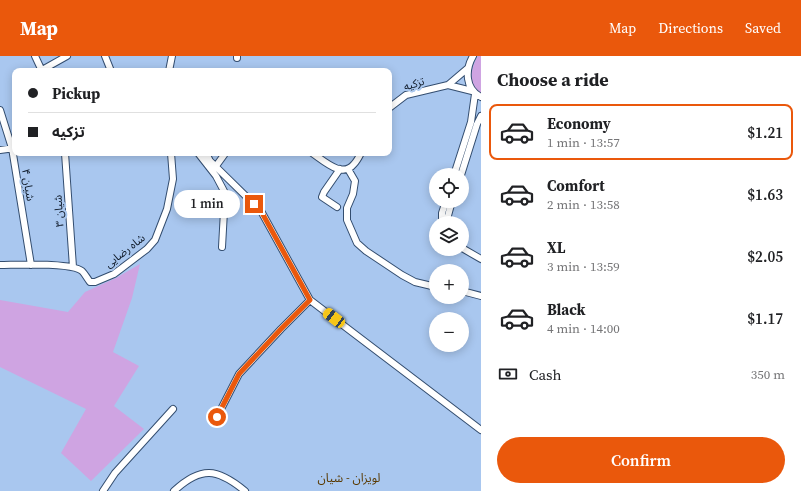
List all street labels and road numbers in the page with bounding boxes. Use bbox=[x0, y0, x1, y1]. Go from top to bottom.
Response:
street label: تزکیه bbox=[402, 74, 426, 94]
street label: شیان ۴ bbox=[18, 168, 38, 203]
street label: شیان ۳ bbox=[50, 194, 68, 228]
street label: شاه رضایی bbox=[102, 230, 148, 271]

